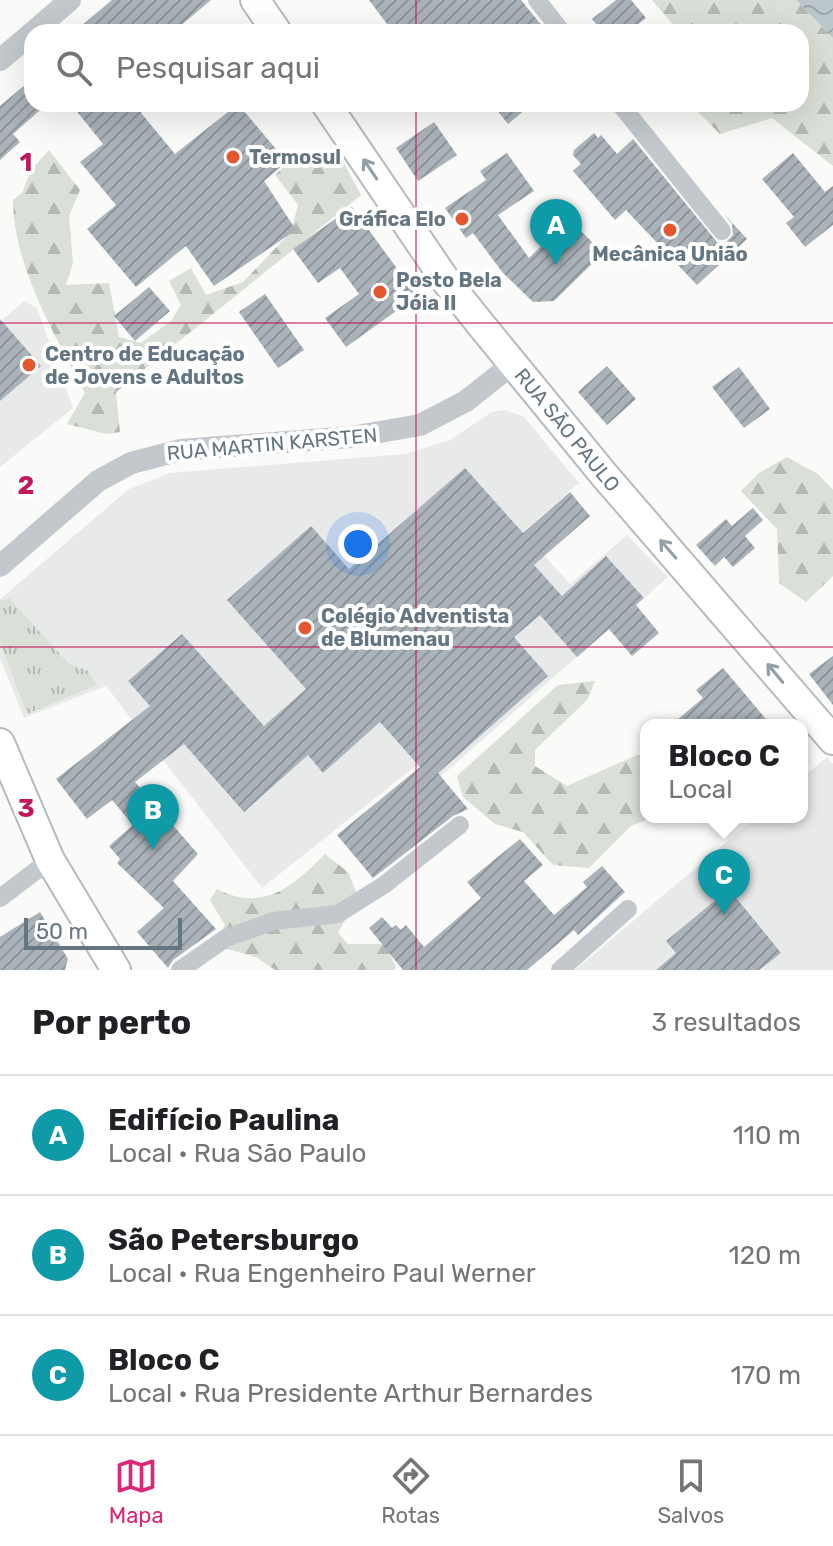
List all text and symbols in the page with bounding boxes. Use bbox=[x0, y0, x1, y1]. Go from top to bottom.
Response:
search box bbox=[24, 24, 809, 112]
icon: search bbox=[52, 46, 96, 90]
text: Pesquisar aqui bbox=[116, 50, 320, 86]
place label: Termosul bbox=[249, 145, 341, 169]
text: 1 bbox=[20, 147, 32, 178]
marker: Termosul bbox=[224, 148, 242, 166]
one-way arrow bbox=[362, 158, 378, 181]
pin: A bbox=[530, 199, 582, 265]
place label: Gráfica Elo bbox=[339, 207, 446, 231]
marker: Gráfica Elo bbox=[453, 210, 471, 228]
marker: Mecânica União bbox=[661, 221, 679, 239]
place label: Mecânica União bbox=[592, 242, 748, 266]
place label: Posto Bela Jóia II bbox=[396, 268, 502, 315]
marker: Posto Bela Jóia II bbox=[371, 283, 389, 301]
place label: Centro de Educação de Jovens e Adultos bbox=[45, 342, 245, 389]
marker: Centro de Educação de Jovens e Adultos bbox=[20, 356, 38, 374]
street label: RUA SÃO PAULO bbox=[510, 364, 625, 496]
street label: RUA MARTIN KARSTEN bbox=[166, 423, 378, 465]
text: 2 bbox=[18, 470, 34, 501]
your location bbox=[338, 524, 378, 564]
one-way arrow bbox=[659, 540, 677, 560]
place label: Colégio Adventista de Blumenau bbox=[321, 604, 509, 651]
marker: Colégio Adventista de Blumenau bbox=[296, 619, 314, 637]
one-way arrow bbox=[766, 664, 784, 684]
popup bbox=[640, 719, 808, 823]
text: Bloco C bbox=[668, 738, 780, 774]
text: Local bbox=[668, 774, 733, 805]
pin: B bbox=[127, 784, 179, 850]
text: 3 bbox=[17, 793, 35, 824]
pin: C bbox=[698, 849, 750, 915]
scale bar bbox=[24, 914, 182, 950]
text: 50 m bbox=[36, 918, 88, 945]
text: Por perto bbox=[32, 1002, 191, 1043]
text: 3 resultados bbox=[651, 1007, 801, 1038]
text: Edifício Paulina bbox=[108, 1102, 339, 1138]
text: A bbox=[49, 1120, 67, 1151]
text: 110 m bbox=[733, 1120, 801, 1151]
text: Local · Rua São Paulo bbox=[108, 1138, 367, 1169]
text: São Petersburgo bbox=[108, 1222, 359, 1258]
text: B bbox=[49, 1240, 67, 1271]
text: 120 m bbox=[729, 1240, 801, 1271]
text: Local · Rua Engenheiro Paul Werner bbox=[108, 1258, 536, 1289]
text: Bloco C bbox=[108, 1342, 220, 1378]
text: C bbox=[49, 1360, 67, 1391]
text: 170 m bbox=[731, 1360, 801, 1391]
text: Local · Rua Presidente Arthur Bernardes bbox=[108, 1378, 593, 1409]
tab: Mapa bbox=[109, 1454, 164, 1529]
tab: Rotas bbox=[381, 1454, 440, 1529]
tab: Salvos bbox=[657, 1454, 724, 1529]

